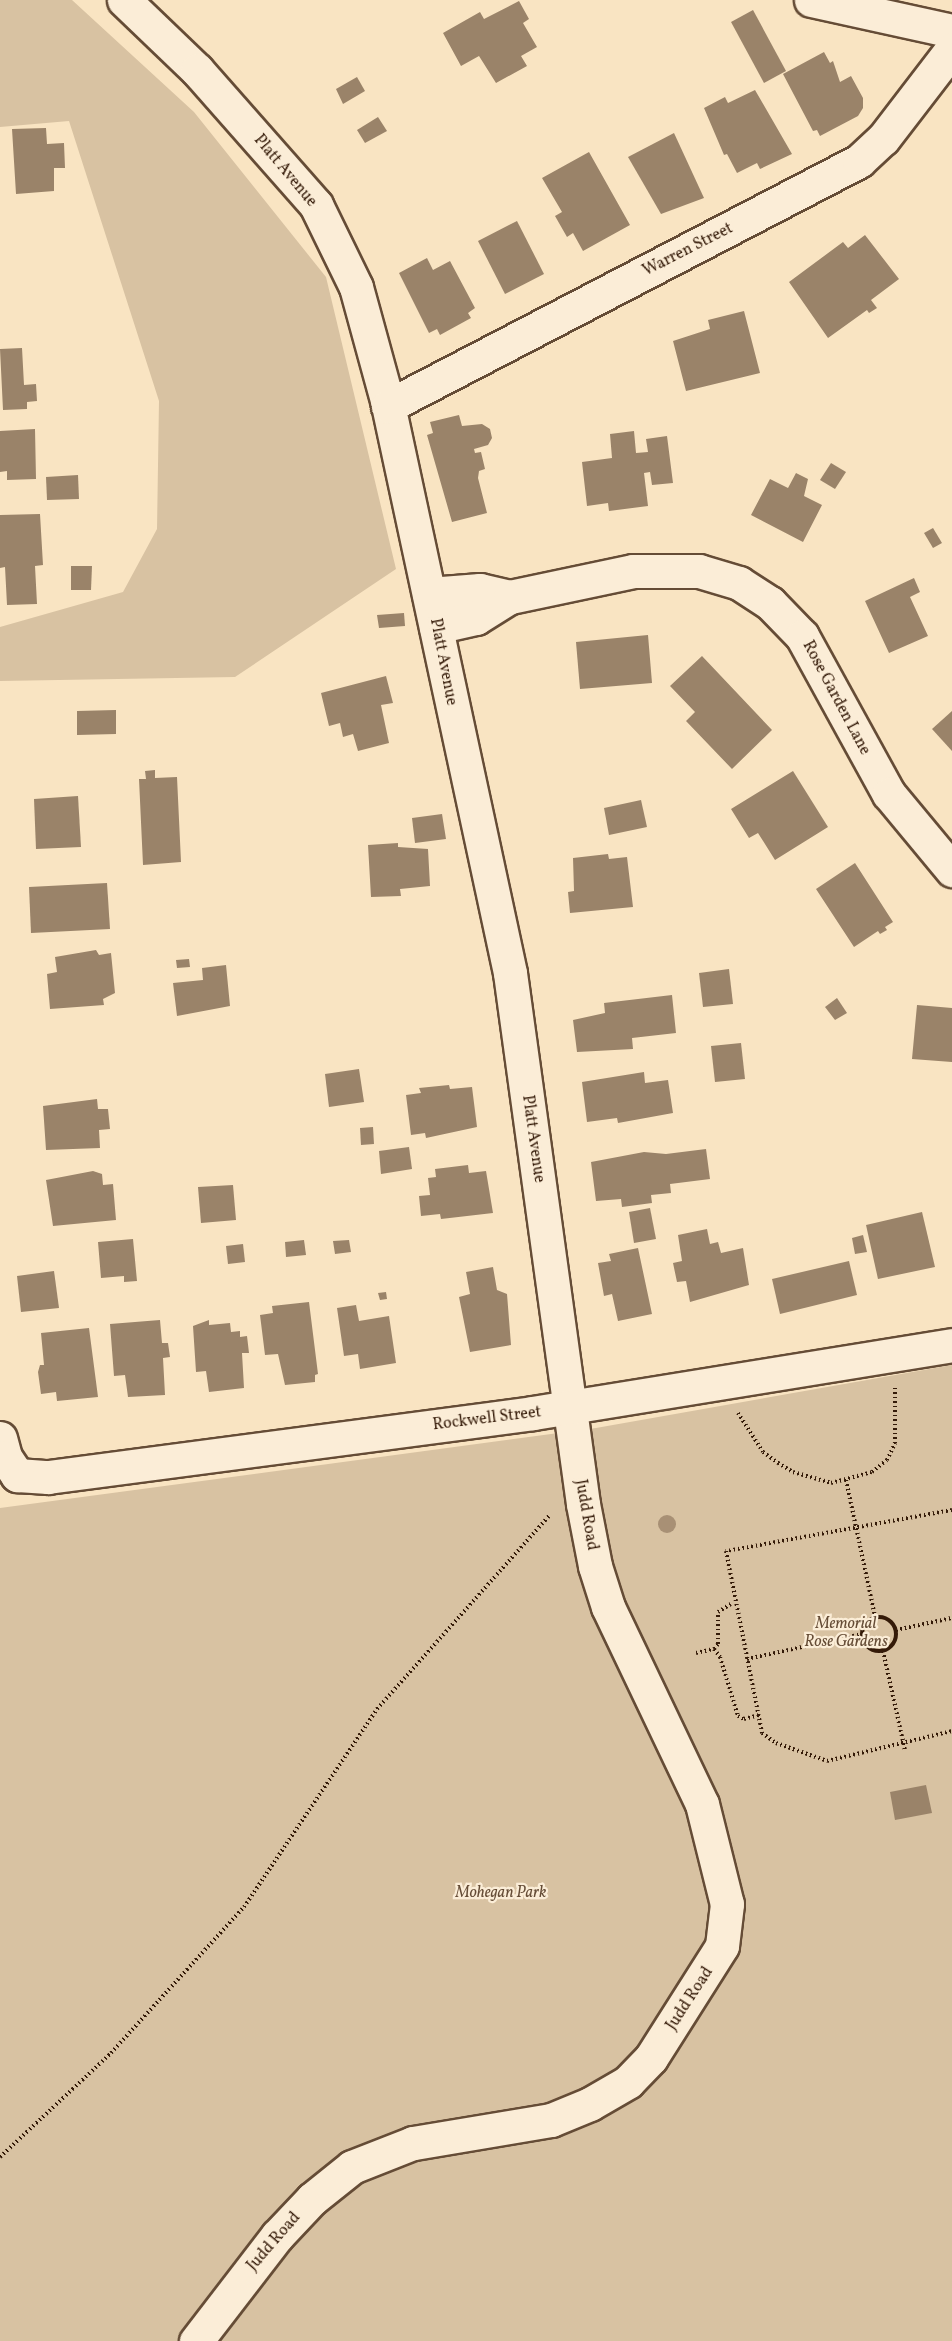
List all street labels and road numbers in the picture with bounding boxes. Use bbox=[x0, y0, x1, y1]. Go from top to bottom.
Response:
street label: Platt Avenue bbox=[249, 131, 321, 211]
street label: Warren Street bbox=[640, 219, 736, 281]
street label: Platt Avenue bbox=[425, 617, 461, 707]
street label: Rose Garden Lane bbox=[798, 638, 874, 758]
street label: Platt Avenue bbox=[517, 1094, 549, 1184]
street label: Rockwell Street bbox=[432, 1403, 542, 1435]
street label: Judd Road bbox=[570, 1478, 602, 1552]
street label: Judd Road bbox=[662, 1964, 718, 2034]
street label: Judd Road bbox=[243, 2209, 305, 2275]

